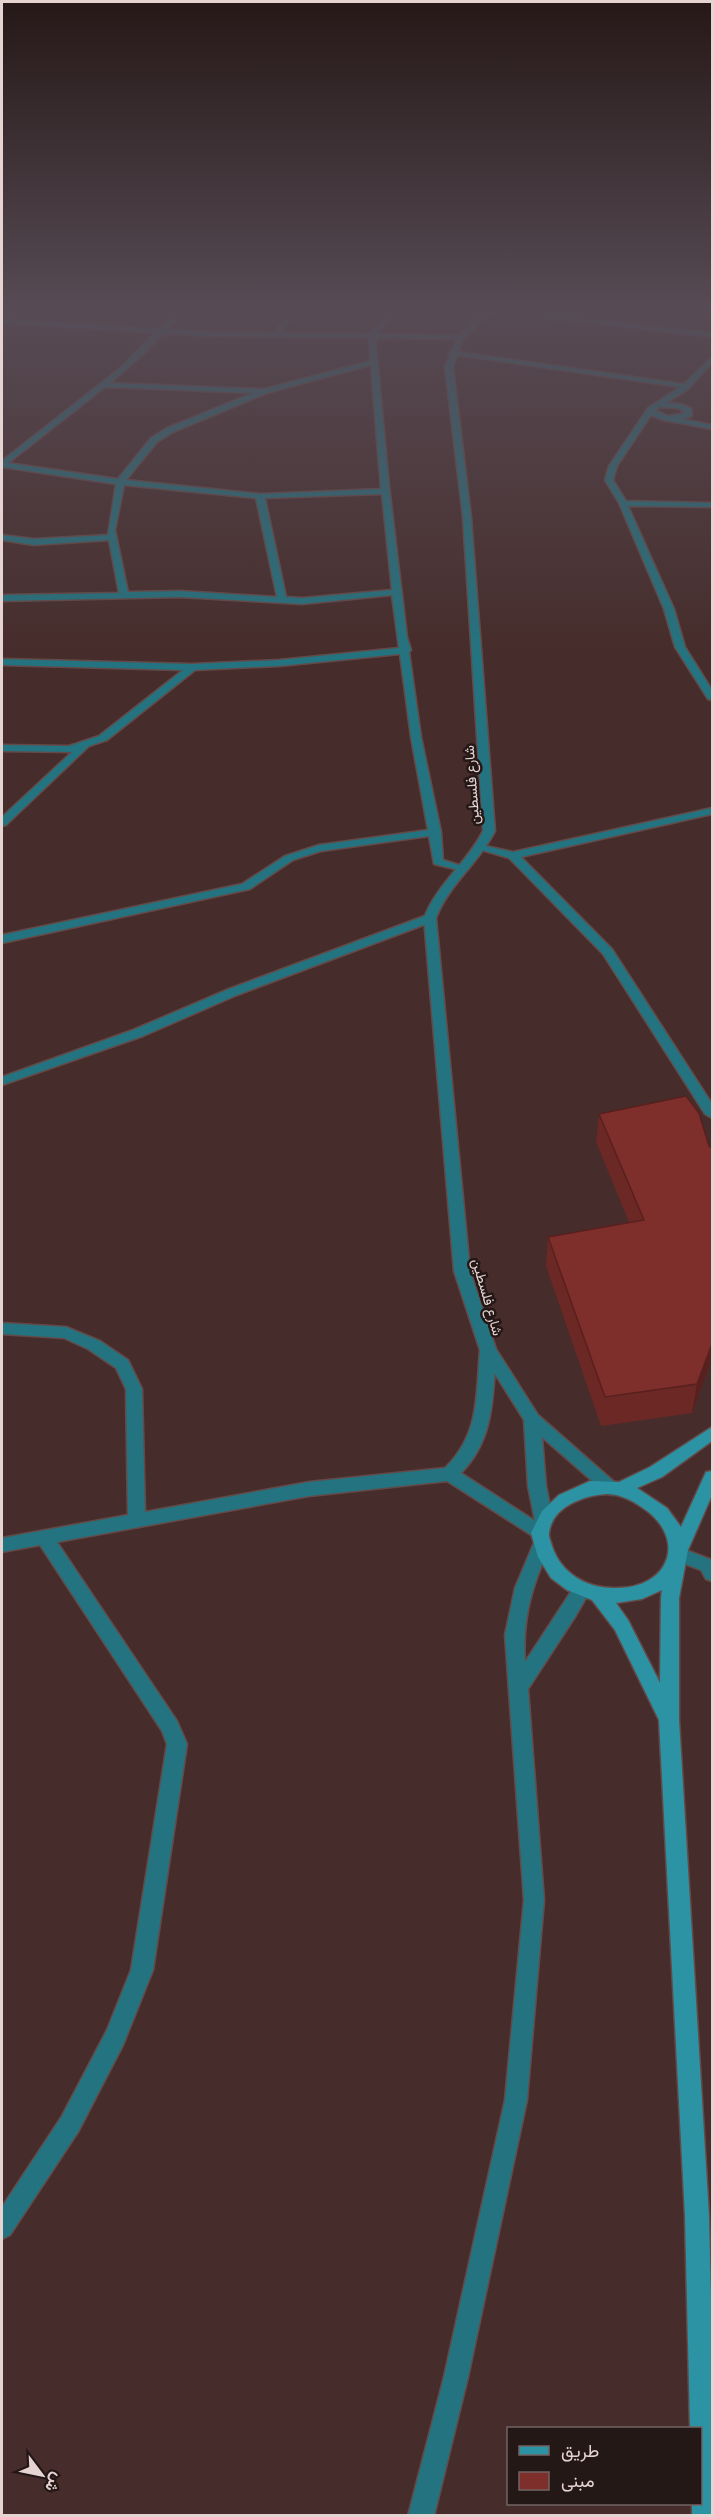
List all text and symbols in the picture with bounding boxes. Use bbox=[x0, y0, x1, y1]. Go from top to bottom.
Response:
street label: شارع فلسطين bbox=[459, 745, 485, 825]
street label: شارع فلسطين bbox=[466, 1256, 508, 1338]
legend bbox=[507, 2427, 702, 2505]
text: طريق bbox=[561, 2438, 599, 2462]
north arrow bbox=[12, 2445, 72, 2505]
text: مبنى bbox=[561, 2468, 595, 2492]
text: ش bbox=[41, 2469, 69, 2497]

